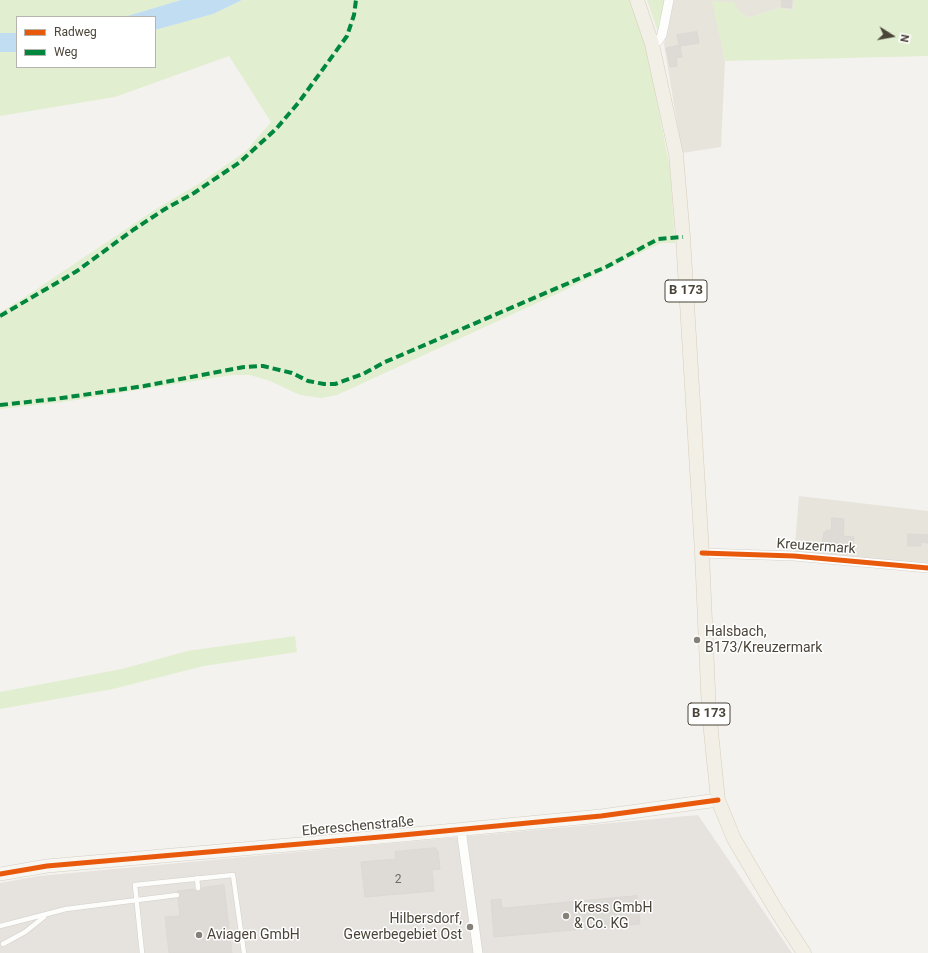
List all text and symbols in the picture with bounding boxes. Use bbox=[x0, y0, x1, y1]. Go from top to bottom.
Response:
legend bbox=[16, 16, 156, 68]
north arrow bbox=[872, 16, 912, 56]
text: Radweg bbox=[54, 25, 97, 39]
text: N bbox=[897, 33, 911, 43]
text: Weg bbox=[54, 45, 78, 59]
road number: B 173 bbox=[665, 280, 707, 302]
street label: Kreuzermark bbox=[776, 536, 856, 558]
place label: Halsbach, B173/Kreuzermark bbox=[705, 624, 822, 656]
marker: Halsbach, B173/Kreuzermark bbox=[692, 635, 702, 645]
road number: B 173 bbox=[688, 703, 730, 725]
street label: Ebereschenstraße bbox=[301, 814, 415, 840]
house number: 2 bbox=[395, 873, 401, 887]
place label: Kress GmbH & Co. KG bbox=[574, 900, 652, 932]
place label: Hilbersdorf, Gewerbegebiet Ost bbox=[344, 911, 462, 944]
marker: Kress GmbH & Co. KG bbox=[561, 911, 571, 921]
marker: Hilbersdorf, Gewerbegebiet Ost bbox=[465, 922, 475, 932]
place label: Aviagen GmbH bbox=[207, 927, 300, 943]
marker: Aviagen GmbH bbox=[194, 930, 204, 940]

